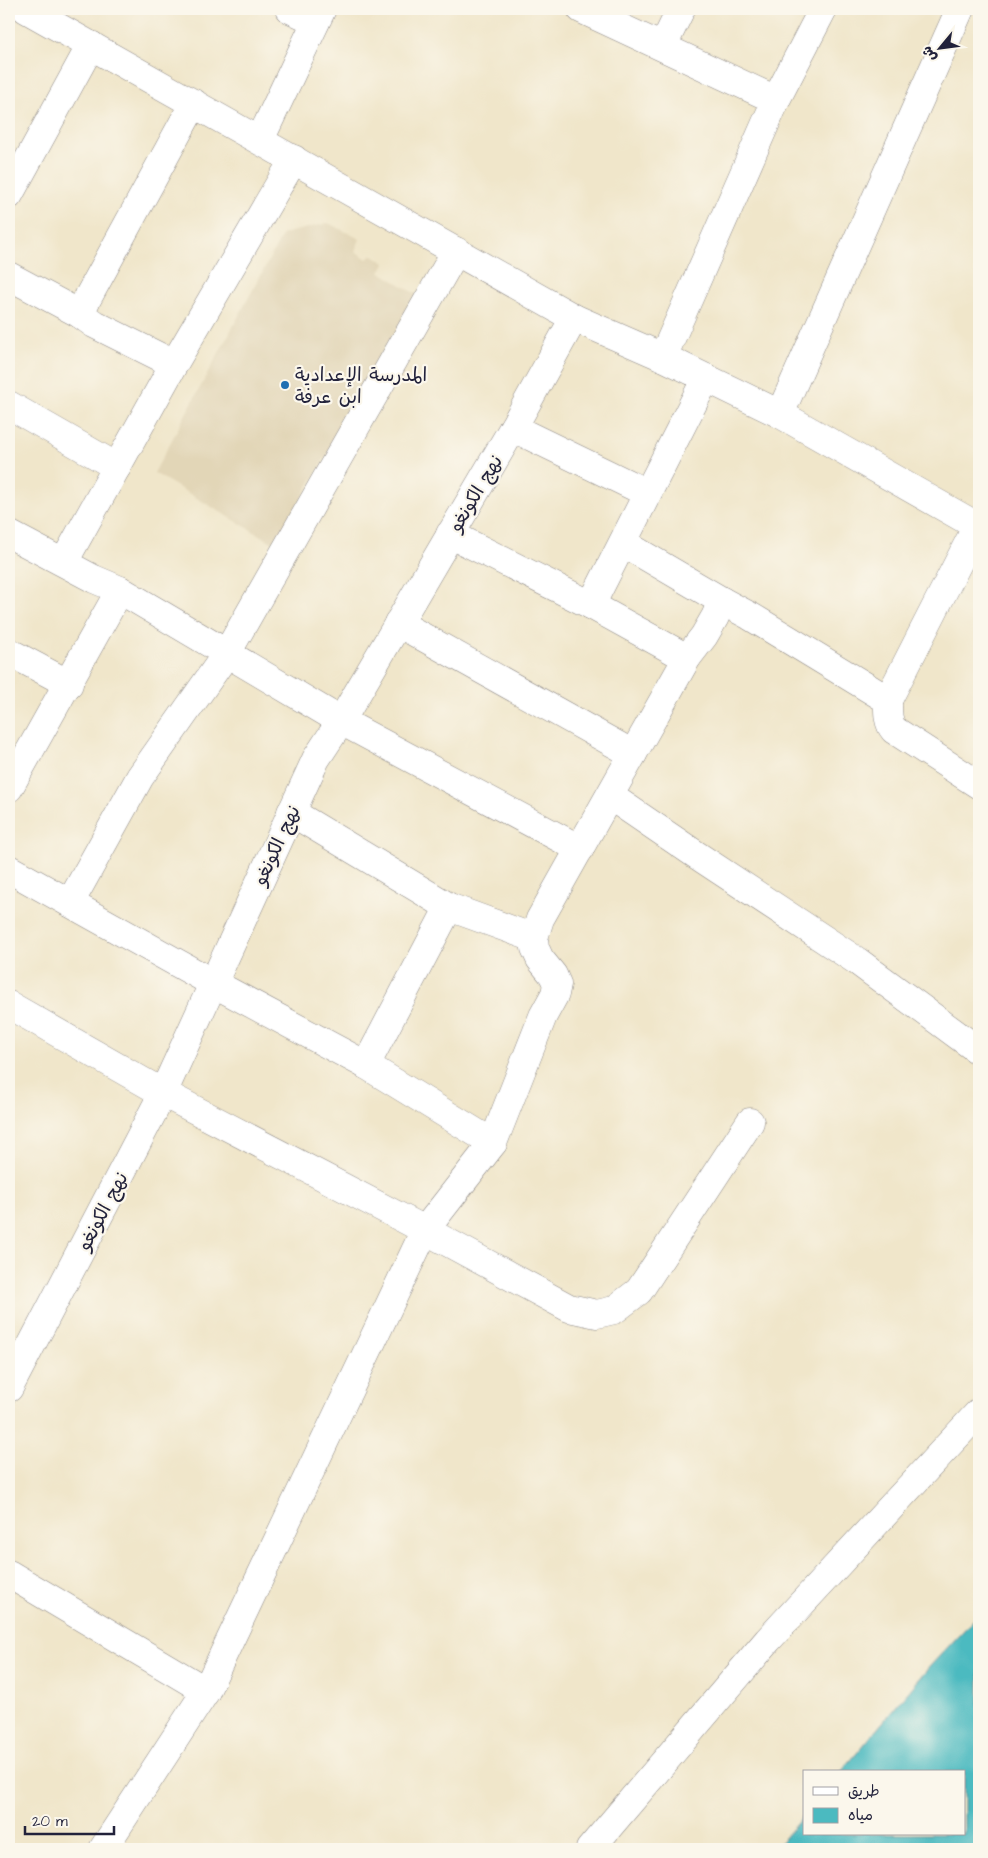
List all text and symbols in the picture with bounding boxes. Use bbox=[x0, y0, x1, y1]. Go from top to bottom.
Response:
north arrow bbox=[916, 22, 966, 72]
text: ش bbox=[917, 42, 942, 65]
place label: المدرسة الإعدادية ابن عرفة bbox=[295, 362, 427, 411]
marker: المدرسة الإعدادية ابن عرفة bbox=[279, 379, 291, 391]
street label: نهج الكونغو bbox=[442, 450, 510, 538]
street label: نهج الكونغو bbox=[247, 801, 308, 891]
street label: نهج الكونغو bbox=[71, 1168, 135, 1257]
legend bbox=[803, 1770, 966, 1836]
text: طريق bbox=[848, 1781, 880, 1802]
scale bar bbox=[25, 1803, 114, 1835]
text: مياه bbox=[848, 1805, 873, 1826]
text: 20 m bbox=[32, 1811, 68, 1832]

